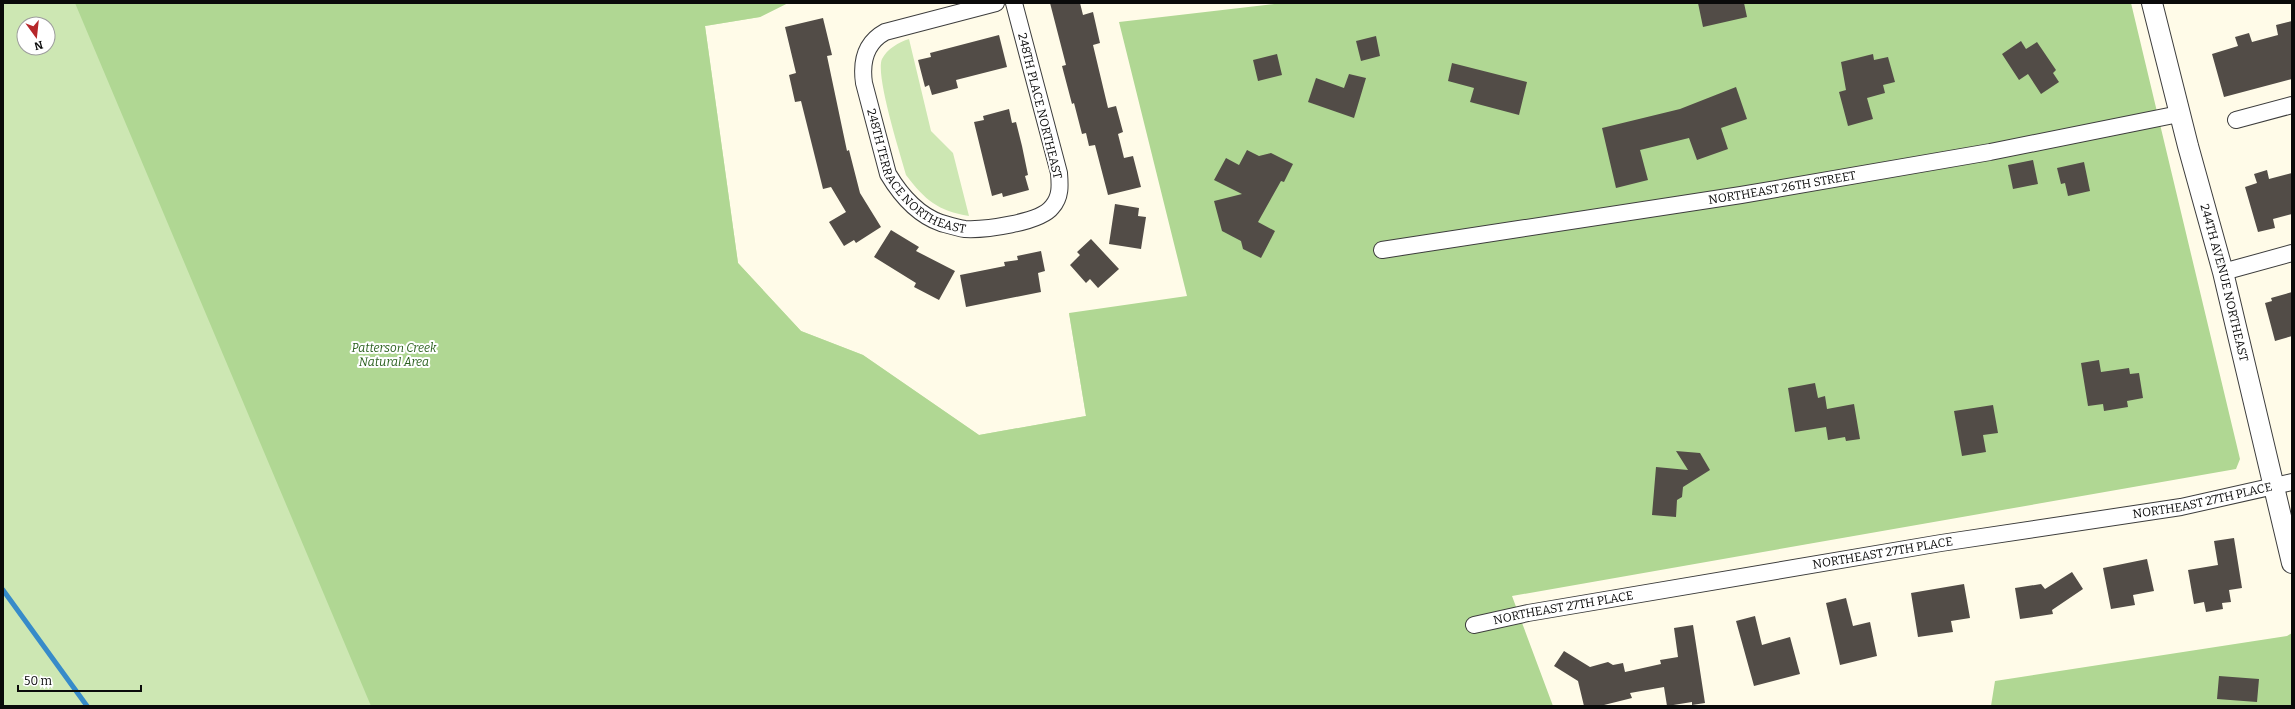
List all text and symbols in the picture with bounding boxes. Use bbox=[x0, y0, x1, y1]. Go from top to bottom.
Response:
north arrow bbox=[16, 16, 56, 56]
street label: 248TH PLACE NORTHEAST bbox=[1015, 32, 1065, 180]
text: N bbox=[32, 38, 44, 53]
street label: 248TH TERRACE NORTHEAST bbox=[864, 107, 967, 236]
street label: NORTHEAST 26TH STREET bbox=[1707, 168, 1857, 207]
street label: 244TH AVENUE NORTHEAST bbox=[2197, 202, 2251, 363]
park label: Patterson Creek Natural Area bbox=[351, 341, 437, 369]
street label: NORTHEAST 27TH PLACE bbox=[2132, 480, 2273, 521]
street label: NORTHEAST 27TH PLACE bbox=[1811, 534, 1954, 572]
street label: NORTHEAST 27TH PLACE bbox=[1492, 588, 1634, 627]
scale bar bbox=[18, 667, 141, 693]
text: 50 m bbox=[24, 674, 53, 688]

